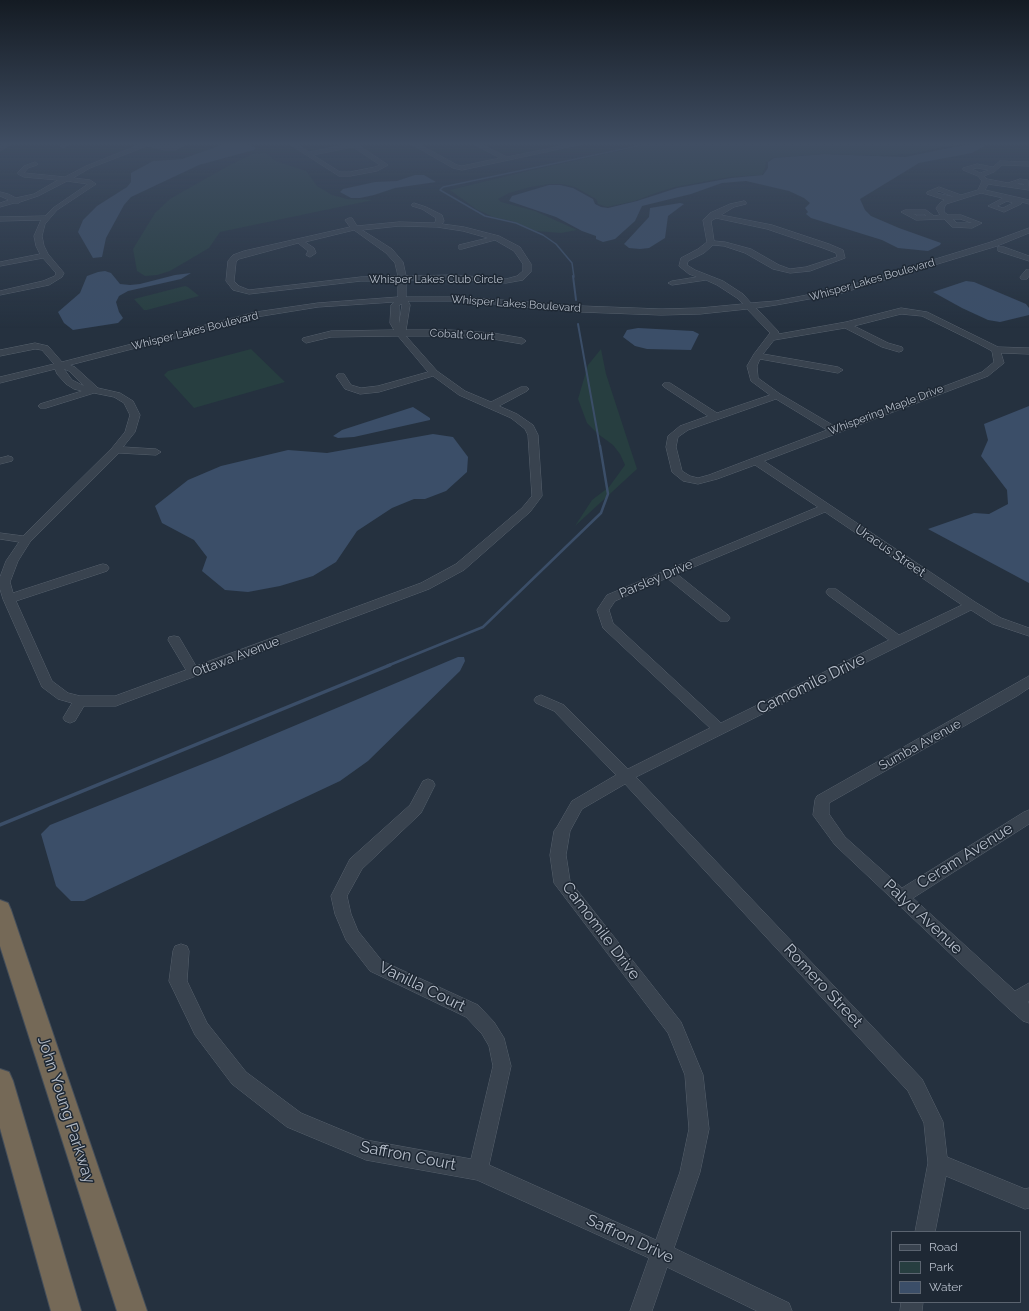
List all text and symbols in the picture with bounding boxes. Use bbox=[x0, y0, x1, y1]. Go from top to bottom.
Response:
street label: Whisper Lakes Boulevard bbox=[808, 256, 936, 304]
street label: Whisper Lakes Club Circle bbox=[369, 273, 503, 287]
street label: Whisper Lakes Boulevard bbox=[451, 293, 581, 315]
street label: Whisper Lakes Boulevard bbox=[130, 309, 260, 353]
street label: Cobalt Court bbox=[429, 327, 495, 343]
street label: Whispering Maple Drive bbox=[827, 382, 945, 438]
street label: Uracus Street bbox=[852, 522, 928, 580]
street label: Parsley Drive bbox=[617, 557, 695, 601]
street label: Ottawa Avenue bbox=[190, 633, 282, 681]
street label: Camomile Drive bbox=[754, 649, 868, 719]
street label: Sumba Avenue bbox=[876, 716, 964, 774]
street label: Ceram Avenue bbox=[913, 819, 1017, 893]
street label: Palyd Avenue bbox=[879, 875, 967, 959]
street label: Camomile Drive bbox=[558, 878, 644, 984]
street label: Romero Street bbox=[779, 940, 867, 1032]
street label: Vanilla Court bbox=[376, 958, 468, 1016]
street label: John Young Parkway bbox=[33, 1034, 99, 1186]
street label: Saffron Court bbox=[359, 1137, 457, 1175]
street label: Saffron Drive bbox=[583, 1210, 677, 1268]
legend bbox=[891, 1231, 1021, 1303]
text: Road bbox=[929, 1240, 958, 1254]
text: Park bbox=[929, 1260, 954, 1274]
text: Water bbox=[929, 1280, 963, 1294]

